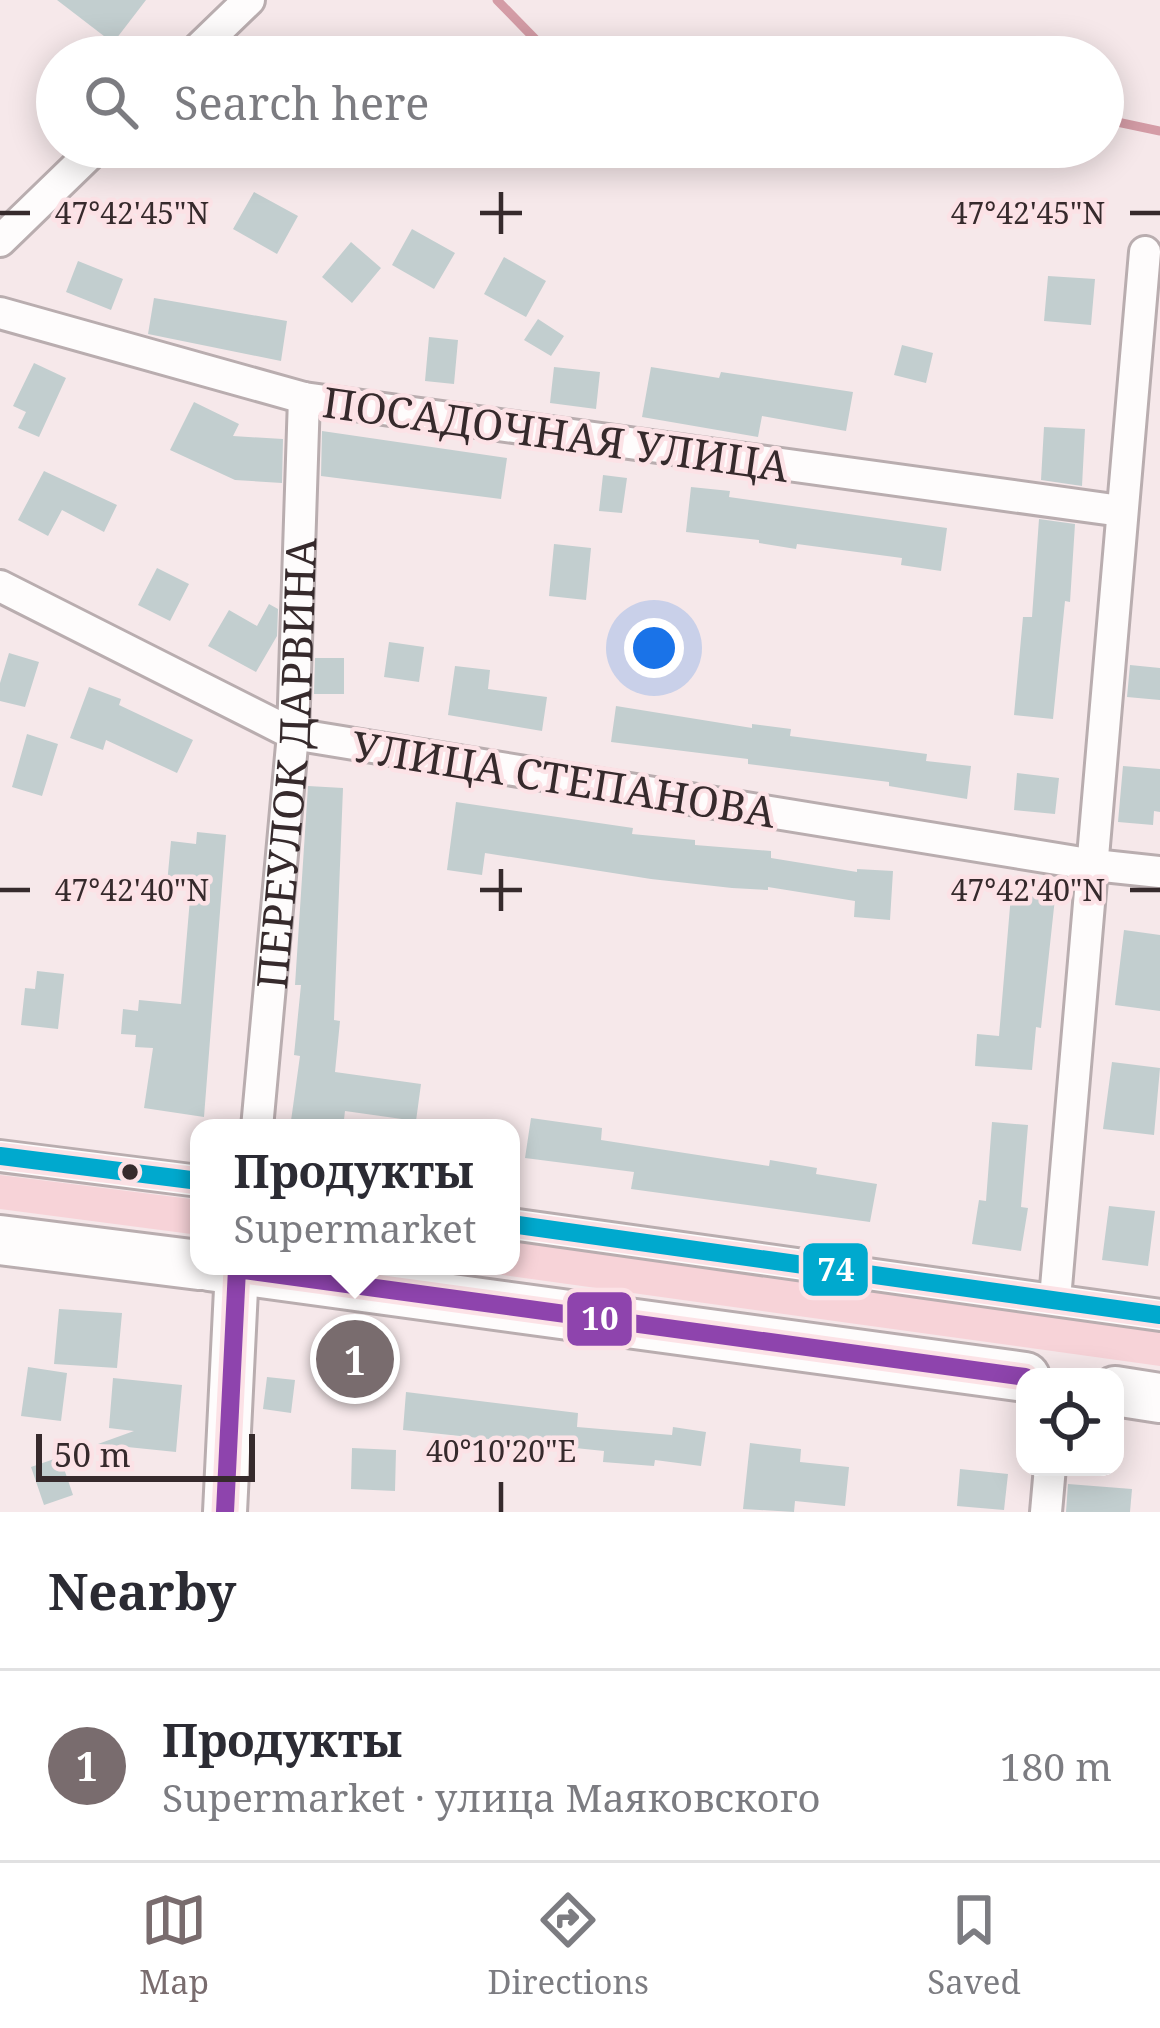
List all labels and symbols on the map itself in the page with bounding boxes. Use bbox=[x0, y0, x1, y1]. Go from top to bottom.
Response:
text: 47°42'45"N bbox=[55, 192, 209, 233]
text: 47°42'45"N bbox=[951, 192, 1105, 233]
street label: ПОСАДОЧНАЯ УЛИЦА bbox=[319, 372, 793, 494]
street label: ПЕРЕУЛОК ДАРВИНА bbox=[241, 536, 328, 991]
your location bbox=[624, 618, 684, 678]
street label: УЛИЦА СТЕПАНОВА bbox=[348, 716, 780, 840]
text: 47°42'40"N bbox=[55, 869, 209, 910]
text: 47°42'40"N bbox=[951, 869, 1105, 910]
unlabelled marker bbox=[119, 1161, 141, 1183]
line badge: 74 bbox=[801, 1241, 870, 1298]
text: 74 bbox=[817, 1246, 855, 1291]
line badge: 10 bbox=[565, 1290, 634, 1348]
text: 10 bbox=[581, 1295, 619, 1340]
pin: 1 bbox=[316, 1314, 394, 1404]
scale bar bbox=[36, 1428, 255, 1481]
text: 40°10'20"E bbox=[426, 1430, 576, 1471]

